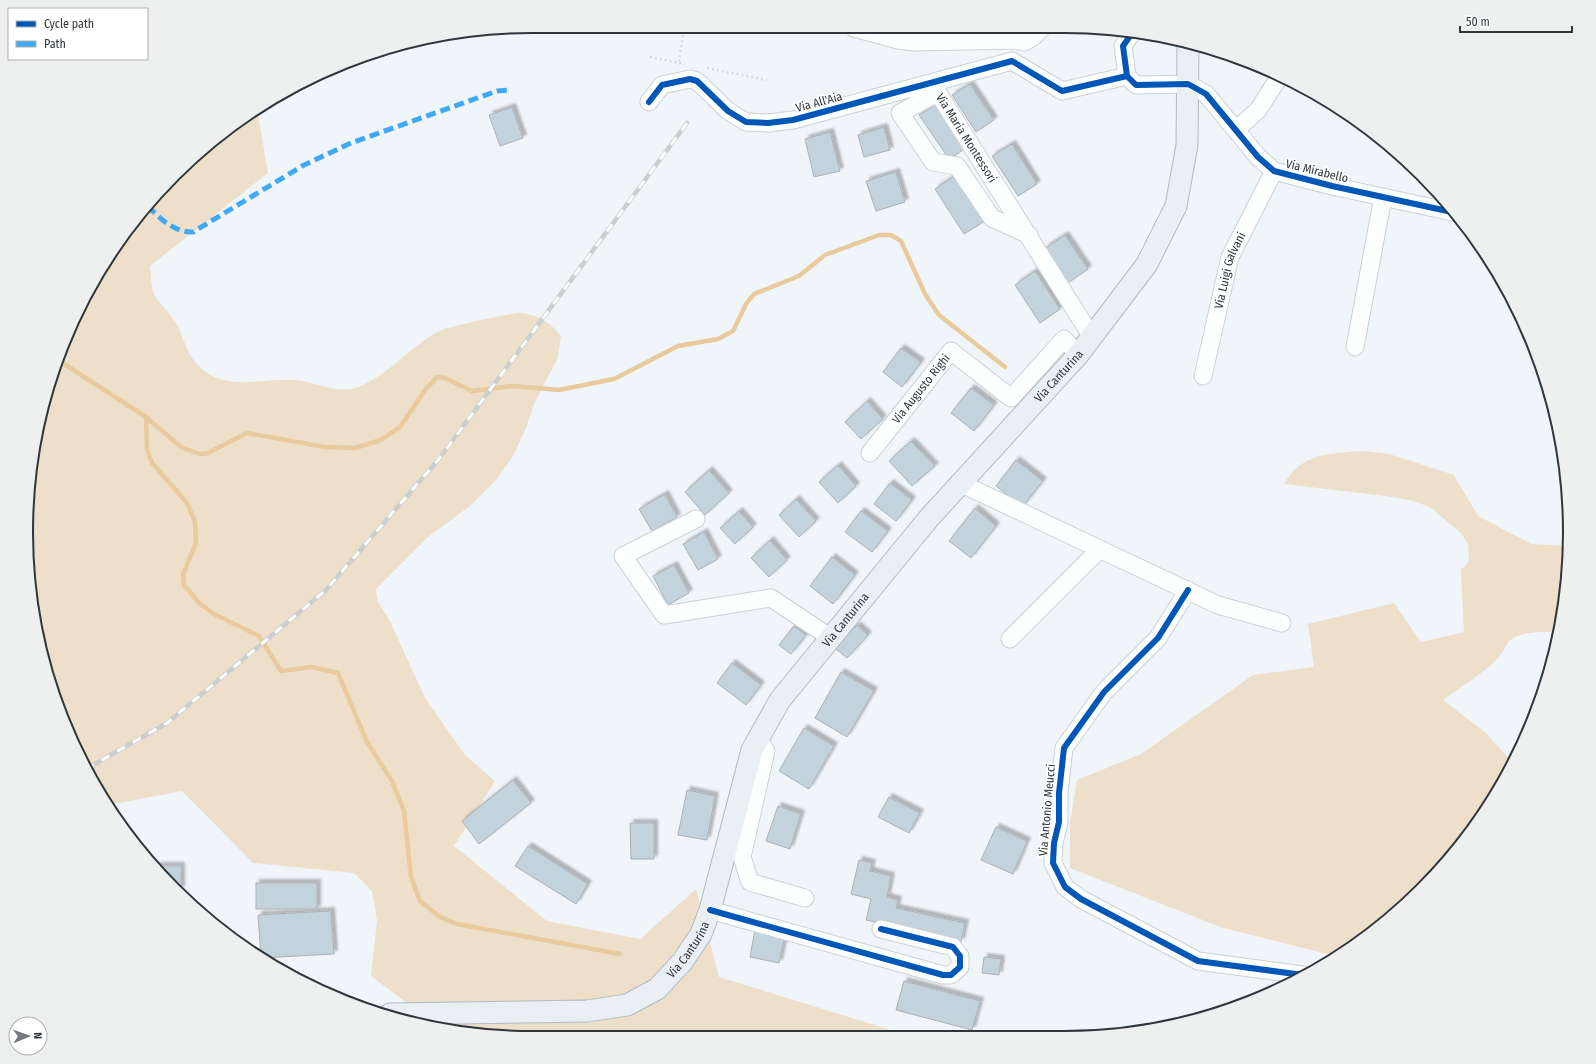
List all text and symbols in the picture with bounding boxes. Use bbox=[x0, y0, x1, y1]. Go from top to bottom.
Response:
legend bbox=[8, 8, 148, 60]
scale bar bbox=[1460, 8, 1572, 34]
text: 50 m bbox=[1466, 15, 1490, 29]
text: Cycle path bbox=[44, 17, 94, 31]
text: Path bbox=[44, 37, 66, 51]
street label: Via All'Aia bbox=[794, 89, 844, 115]
street label: Via Maria Montessori bbox=[933, 91, 1000, 185]
street label: Via Mirabello bbox=[1284, 156, 1350, 186]
street label: Via Luigi Galvani bbox=[1211, 230, 1249, 310]
street label: Via Canturina bbox=[1031, 347, 1086, 405]
street label: Via Augusto Righi bbox=[889, 351, 953, 426]
street label: Via Canturina bbox=[819, 590, 872, 650]
street label: Via Antonio Meucci bbox=[1036, 763, 1058, 857]
street label: Via Canturina bbox=[664, 919, 712, 981]
north arrow bbox=[8, 1016, 48, 1056]
text: N bbox=[31, 1032, 44, 1039]

